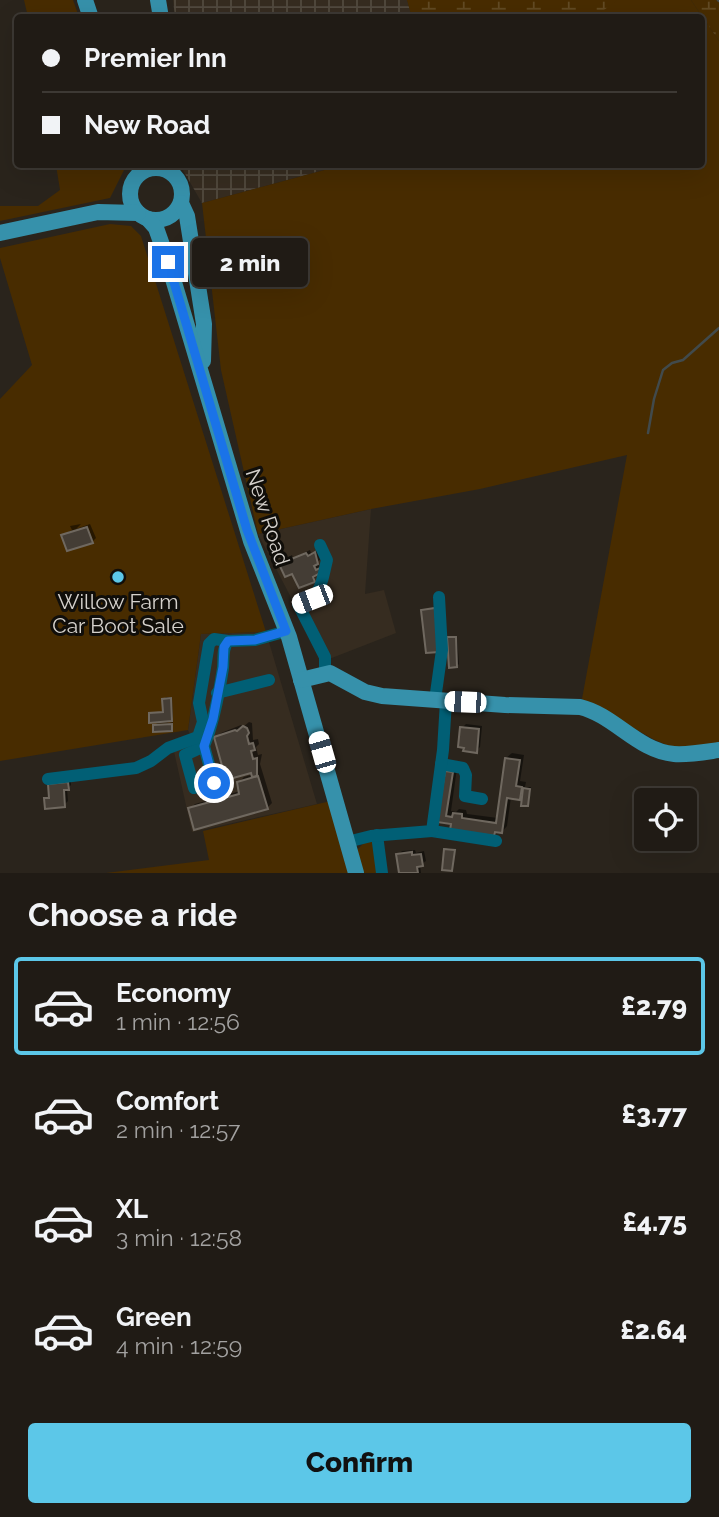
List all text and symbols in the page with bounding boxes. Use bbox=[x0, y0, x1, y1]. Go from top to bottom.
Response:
text: Premier Inn bbox=[84, 43, 227, 73]
text: New Road bbox=[84, 110, 210, 140]
callout: 2 min bbox=[192, 238, 308, 286]
route end bbox=[152, 246, 184, 278]
text: 2 min bbox=[220, 249, 280, 276]
street label: New Road bbox=[241, 465, 295, 569]
marker: Willow Farm Car Boot Sale bbox=[110, 569, 126, 585]
car bbox=[289, 582, 336, 616]
place label: Willow Farm Car Boot Sale bbox=[52, 589, 184, 638]
car bbox=[444, 691, 487, 713]
car bbox=[307, 729, 338, 775]
route start bbox=[198, 767, 230, 799]
map controls bbox=[634, 788, 697, 851]
button: locate bbox=[634, 788, 697, 851]
text: Choose a ride bbox=[28, 896, 237, 933]
icon: car bbox=[32, 975, 95, 1038]
text: Economy bbox=[116, 978, 231, 1008]
text: £2.79 bbox=[621, 991, 687, 1021]
text: 1 min · 12:56 bbox=[116, 1008, 240, 1035]
icon: car bbox=[32, 1083, 95, 1146]
text: Comfort bbox=[116, 1086, 219, 1116]
text: £3.77 bbox=[622, 1099, 687, 1129]
text: 2 min · 12:57 bbox=[116, 1116, 240, 1143]
icon: car bbox=[32, 1191, 95, 1254]
text: XL bbox=[116, 1194, 148, 1224]
text: £4.75 bbox=[622, 1207, 687, 1237]
text: 3 min · 12:58 bbox=[116, 1224, 242, 1251]
icon: car bbox=[32, 1299, 95, 1362]
text: Green bbox=[116, 1302, 192, 1332]
text: £2.64 bbox=[620, 1315, 687, 1345]
text: 4 min · 12:59 bbox=[116, 1332, 242, 1359]
button: Confirm bbox=[28, 1423, 691, 1503]

